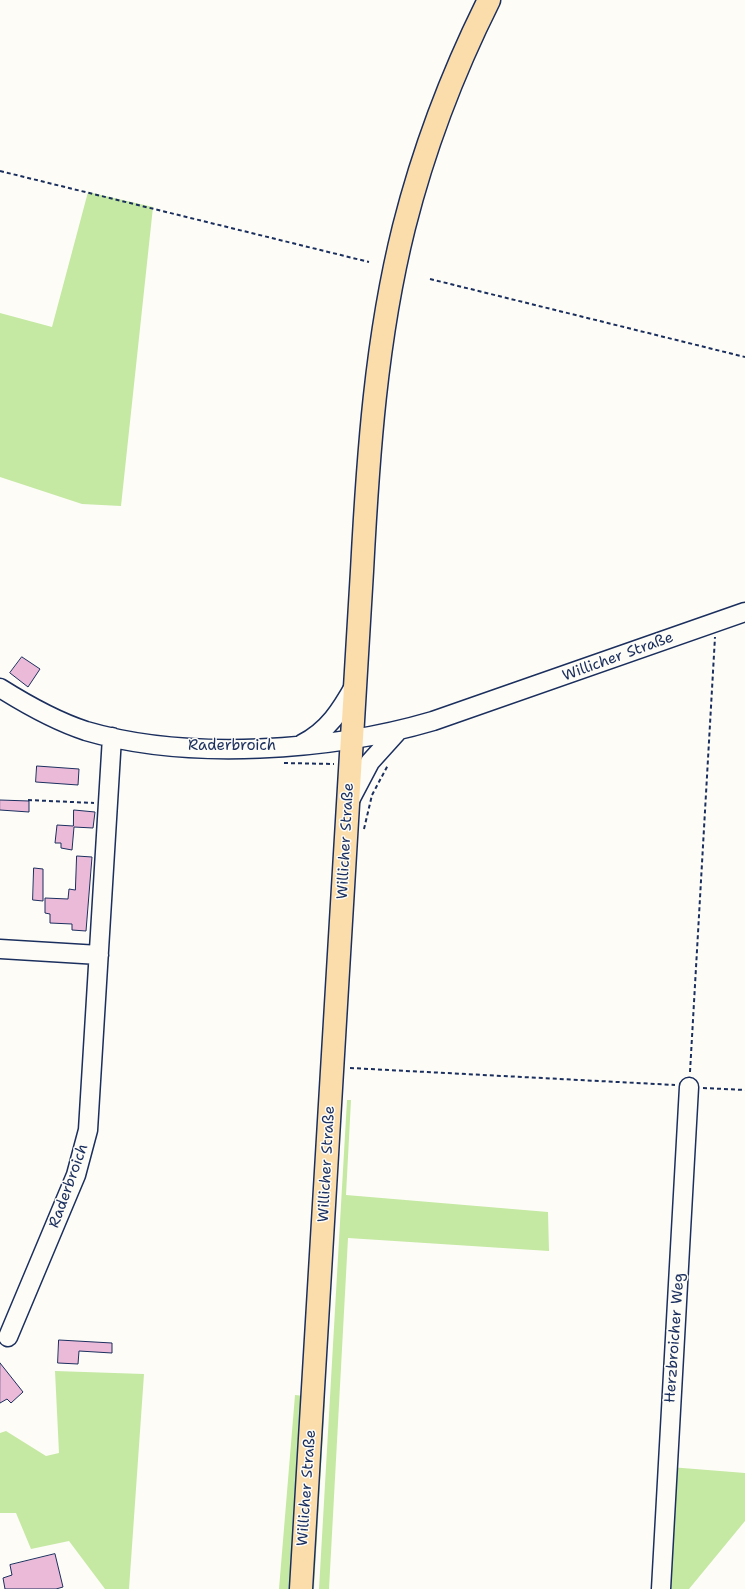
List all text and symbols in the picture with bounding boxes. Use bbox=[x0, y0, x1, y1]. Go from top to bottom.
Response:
street label: Willicher Straße bbox=[560, 629, 676, 685]
street label: Raderbroich bbox=[188, 737, 276, 755]
street label: Willicher Straße bbox=[334, 782, 358, 900]
street label: Willicher Straße bbox=[315, 1105, 339, 1223]
street label: Raderbroich bbox=[45, 1142, 93, 1230]
street label: Herzbroicher Weg bbox=[661, 1272, 689, 1404]
street label: Willicher Straße bbox=[294, 1429, 320, 1547]

